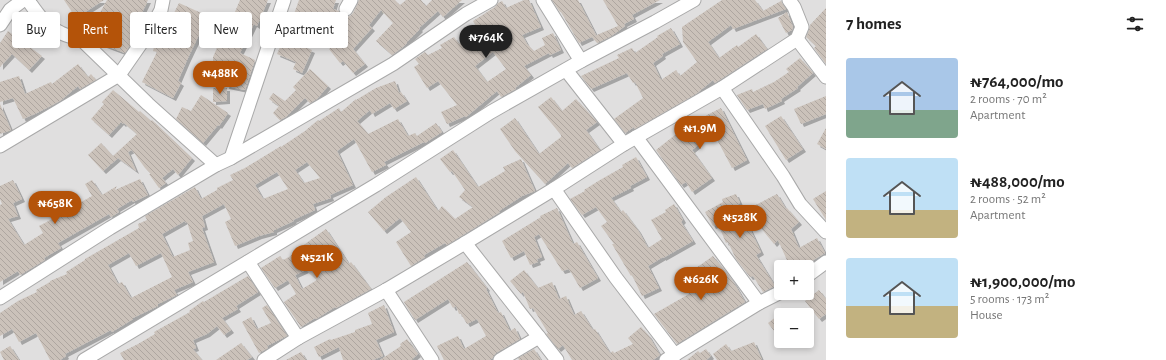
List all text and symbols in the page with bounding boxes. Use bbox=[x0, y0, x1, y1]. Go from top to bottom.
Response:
chip: Buy bbox=[12, 12, 60, 48]
chip: Rent bbox=[68, 12, 122, 48]
chip: Filters bbox=[130, 12, 191, 48]
chip: New bbox=[199, 12, 252, 48]
chip: Apartment bbox=[260, 12, 348, 48]
icon: filters bbox=[1124, 13, 1146, 35]
text: 7 homes bbox=[846, 15, 902, 32]
pin: ₦764K bbox=[458, 25, 514, 59]
text: ₦764K bbox=[468, 31, 504, 44]
pin: ₦488K bbox=[192, 61, 248, 95]
text: ₦488K bbox=[202, 67, 238, 80]
text: ₦764,000/mo bbox=[970, 73, 1064, 90]
icon: home bbox=[878, 74, 926, 122]
text: 2 rooms · 70 m² bbox=[970, 93, 1047, 106]
text: Apartment bbox=[970, 109, 1025, 122]
pin: ₦1.9M bbox=[672, 116, 728, 150]
text: ₦1.9M bbox=[683, 122, 717, 135]
text: ₦488,000/mo bbox=[970, 173, 1065, 190]
icon: home bbox=[878, 174, 926, 222]
pin: ₦658K bbox=[27, 191, 83, 225]
text: 2 rooms · 52 m² bbox=[970, 193, 1046, 206]
text: ₦658K bbox=[37, 197, 73, 210]
pin: ₦528K bbox=[712, 205, 768, 239]
text: Apartment bbox=[970, 209, 1025, 222]
text: ₦528K bbox=[723, 211, 757, 224]
pin: ₦521K bbox=[289, 245, 345, 279]
text: ₦521K bbox=[300, 251, 334, 264]
map controls bbox=[774, 260, 814, 348]
button: + bbox=[774, 260, 814, 300]
pin: ₦626K bbox=[673, 267, 729, 301]
text: ₦626K bbox=[683, 273, 719, 286]
text: ₦1,900,000/mo bbox=[970, 273, 1075, 290]
icon: home bbox=[878, 274, 926, 322]
text: 5 rooms · 173 m² bbox=[970, 293, 1049, 306]
button: − bbox=[774, 308, 814, 348]
text: House bbox=[970, 309, 1002, 322]

